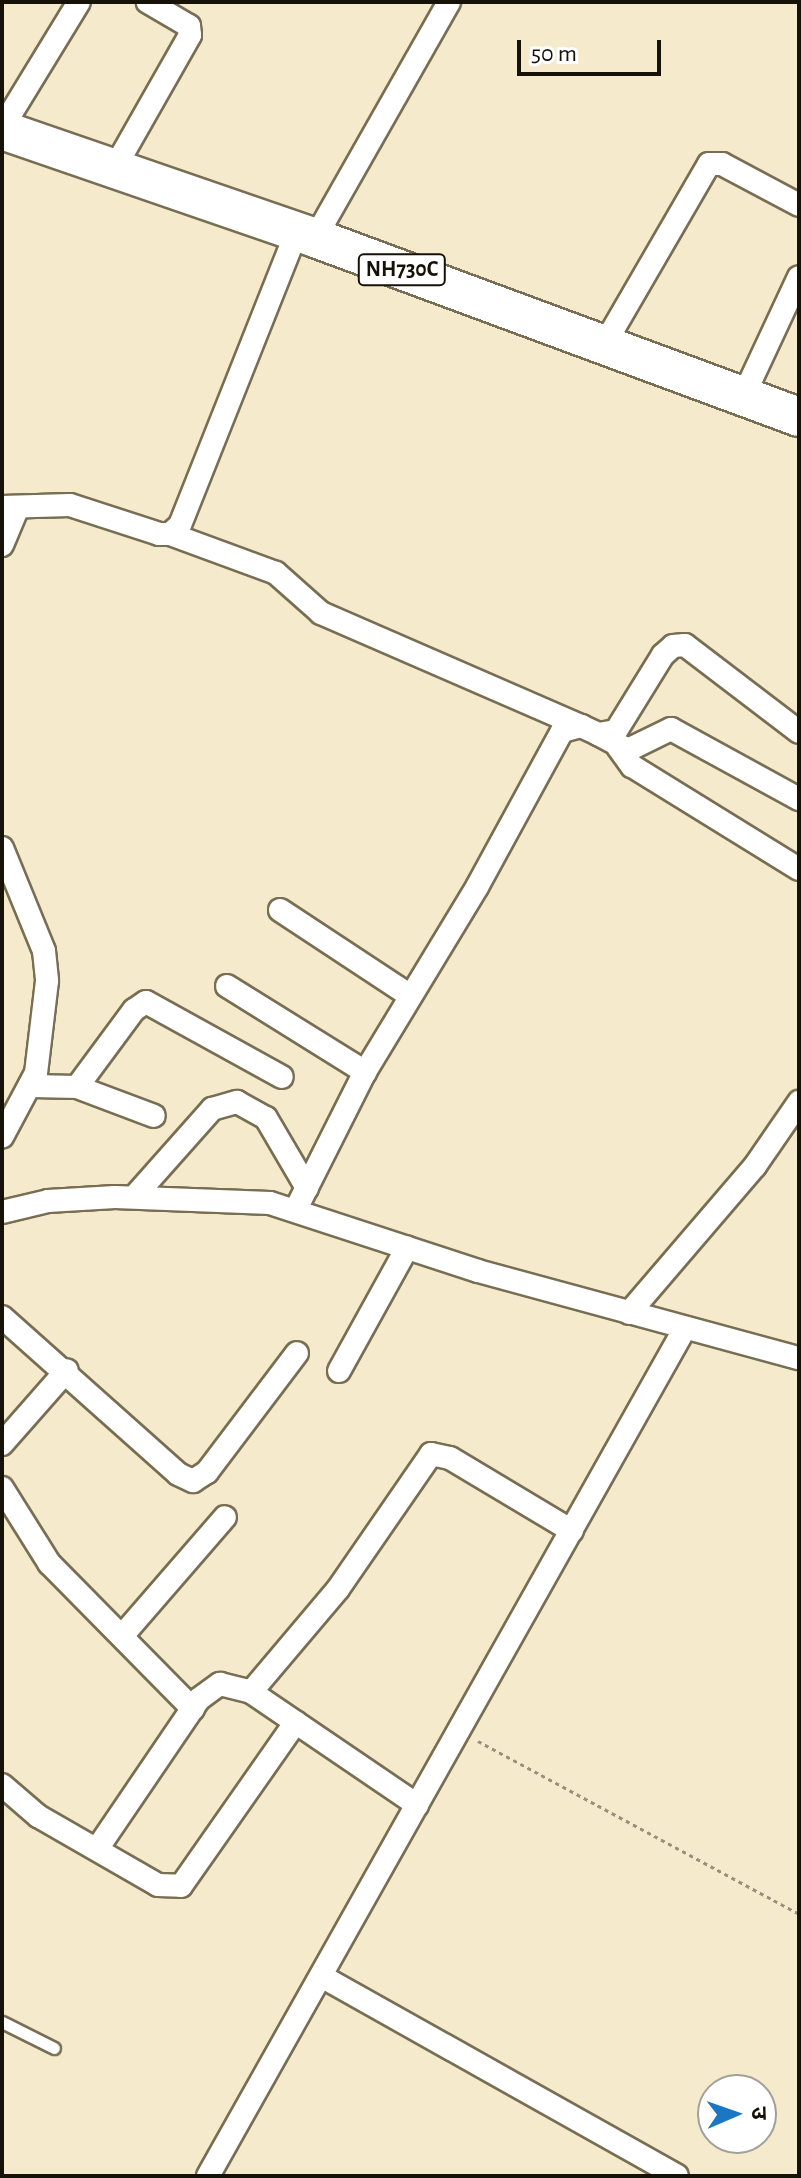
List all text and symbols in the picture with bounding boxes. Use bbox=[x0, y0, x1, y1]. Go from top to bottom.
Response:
scale bar bbox=[521, 24, 665, 74]
text: 50 m bbox=[531, 42, 577, 66]
road number: NH730C bbox=[356, 252, 448, 288]
north arrow bbox=[697, 2074, 777, 2154]
text: उ bbox=[748, 2106, 770, 2120]

